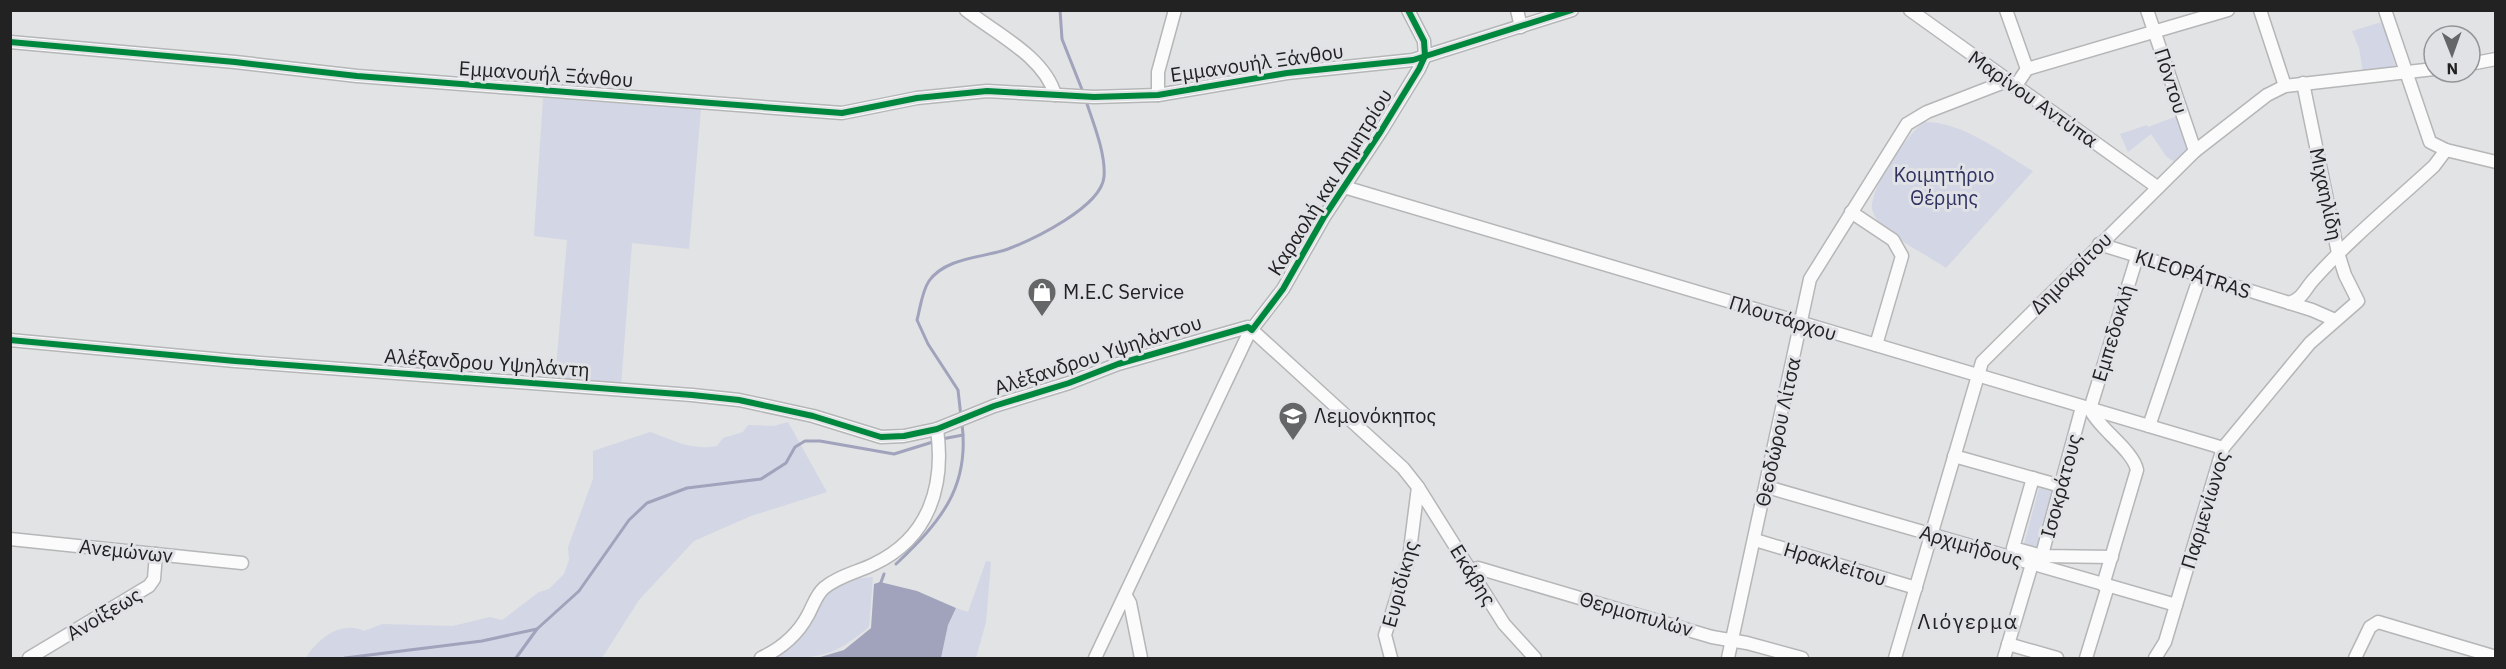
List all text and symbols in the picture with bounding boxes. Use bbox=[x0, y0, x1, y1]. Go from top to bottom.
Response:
north arrow bbox=[2422, 24, 2482, 84]
street label: Εμμανουήλ Ξάνθου bbox=[1168, 37, 1345, 88]
street label: Μαρίνου Αντύπα bbox=[1963, 44, 2104, 153]
street label: Πόντου bbox=[2148, 45, 2195, 117]
street label: Εμμανουήλ Ξάνθου bbox=[458, 54, 634, 93]
text: N bbox=[2446, 59, 2458, 79]
street label: Καραολή και Δημητρίου bbox=[1261, 83, 1398, 280]
street label: Μιχαηλίδη bbox=[2304, 145, 2349, 243]
park label: Κοιμητήριο Θέρμης bbox=[1893, 161, 1995, 211]
street label: Δημοκρίτου bbox=[2024, 226, 2118, 320]
street label: KLEOPÁTRAS bbox=[2132, 242, 2254, 305]
shop icon: M.E.C Service bbox=[1026, 276, 1058, 318]
place label: M.E.C Service bbox=[1063, 278, 1184, 305]
street label: Εμπεδοκλή bbox=[2085, 281, 2140, 385]
street label: Πλουτάρχου bbox=[1726, 288, 1840, 347]
street label: Αλέξανδρου Υψηλάντου bbox=[991, 308, 1205, 401]
street label: Αλέξανδρου Υψηλάντη bbox=[383, 342, 591, 383]
street label: Θεοδώρου Λίτσα bbox=[1749, 355, 1807, 509]
school or university icon: Λεμονόκηπος bbox=[1277, 400, 1309, 442]
place label: Λεμονόκηπος bbox=[1314, 402, 1436, 429]
street label: Ισοκράτους bbox=[2034, 431, 2087, 541]
street label: Παρμενίωνος bbox=[2174, 448, 2235, 572]
street label: Αρχιμήδους bbox=[1917, 518, 2026, 573]
street label: Ανεμώνων bbox=[78, 532, 174, 569]
street label: Ηρακλείτου bbox=[1780, 535, 1890, 592]
street label: Ευριδίκης bbox=[1375, 538, 1424, 630]
street label: Εκάβης bbox=[1444, 539, 1503, 611]
street label: Ανοίξεως bbox=[61, 581, 146, 646]
street label: Θερμοπυλών bbox=[1576, 584, 1696, 643]
district label: Λιόγερμα bbox=[1917, 607, 2019, 635]

